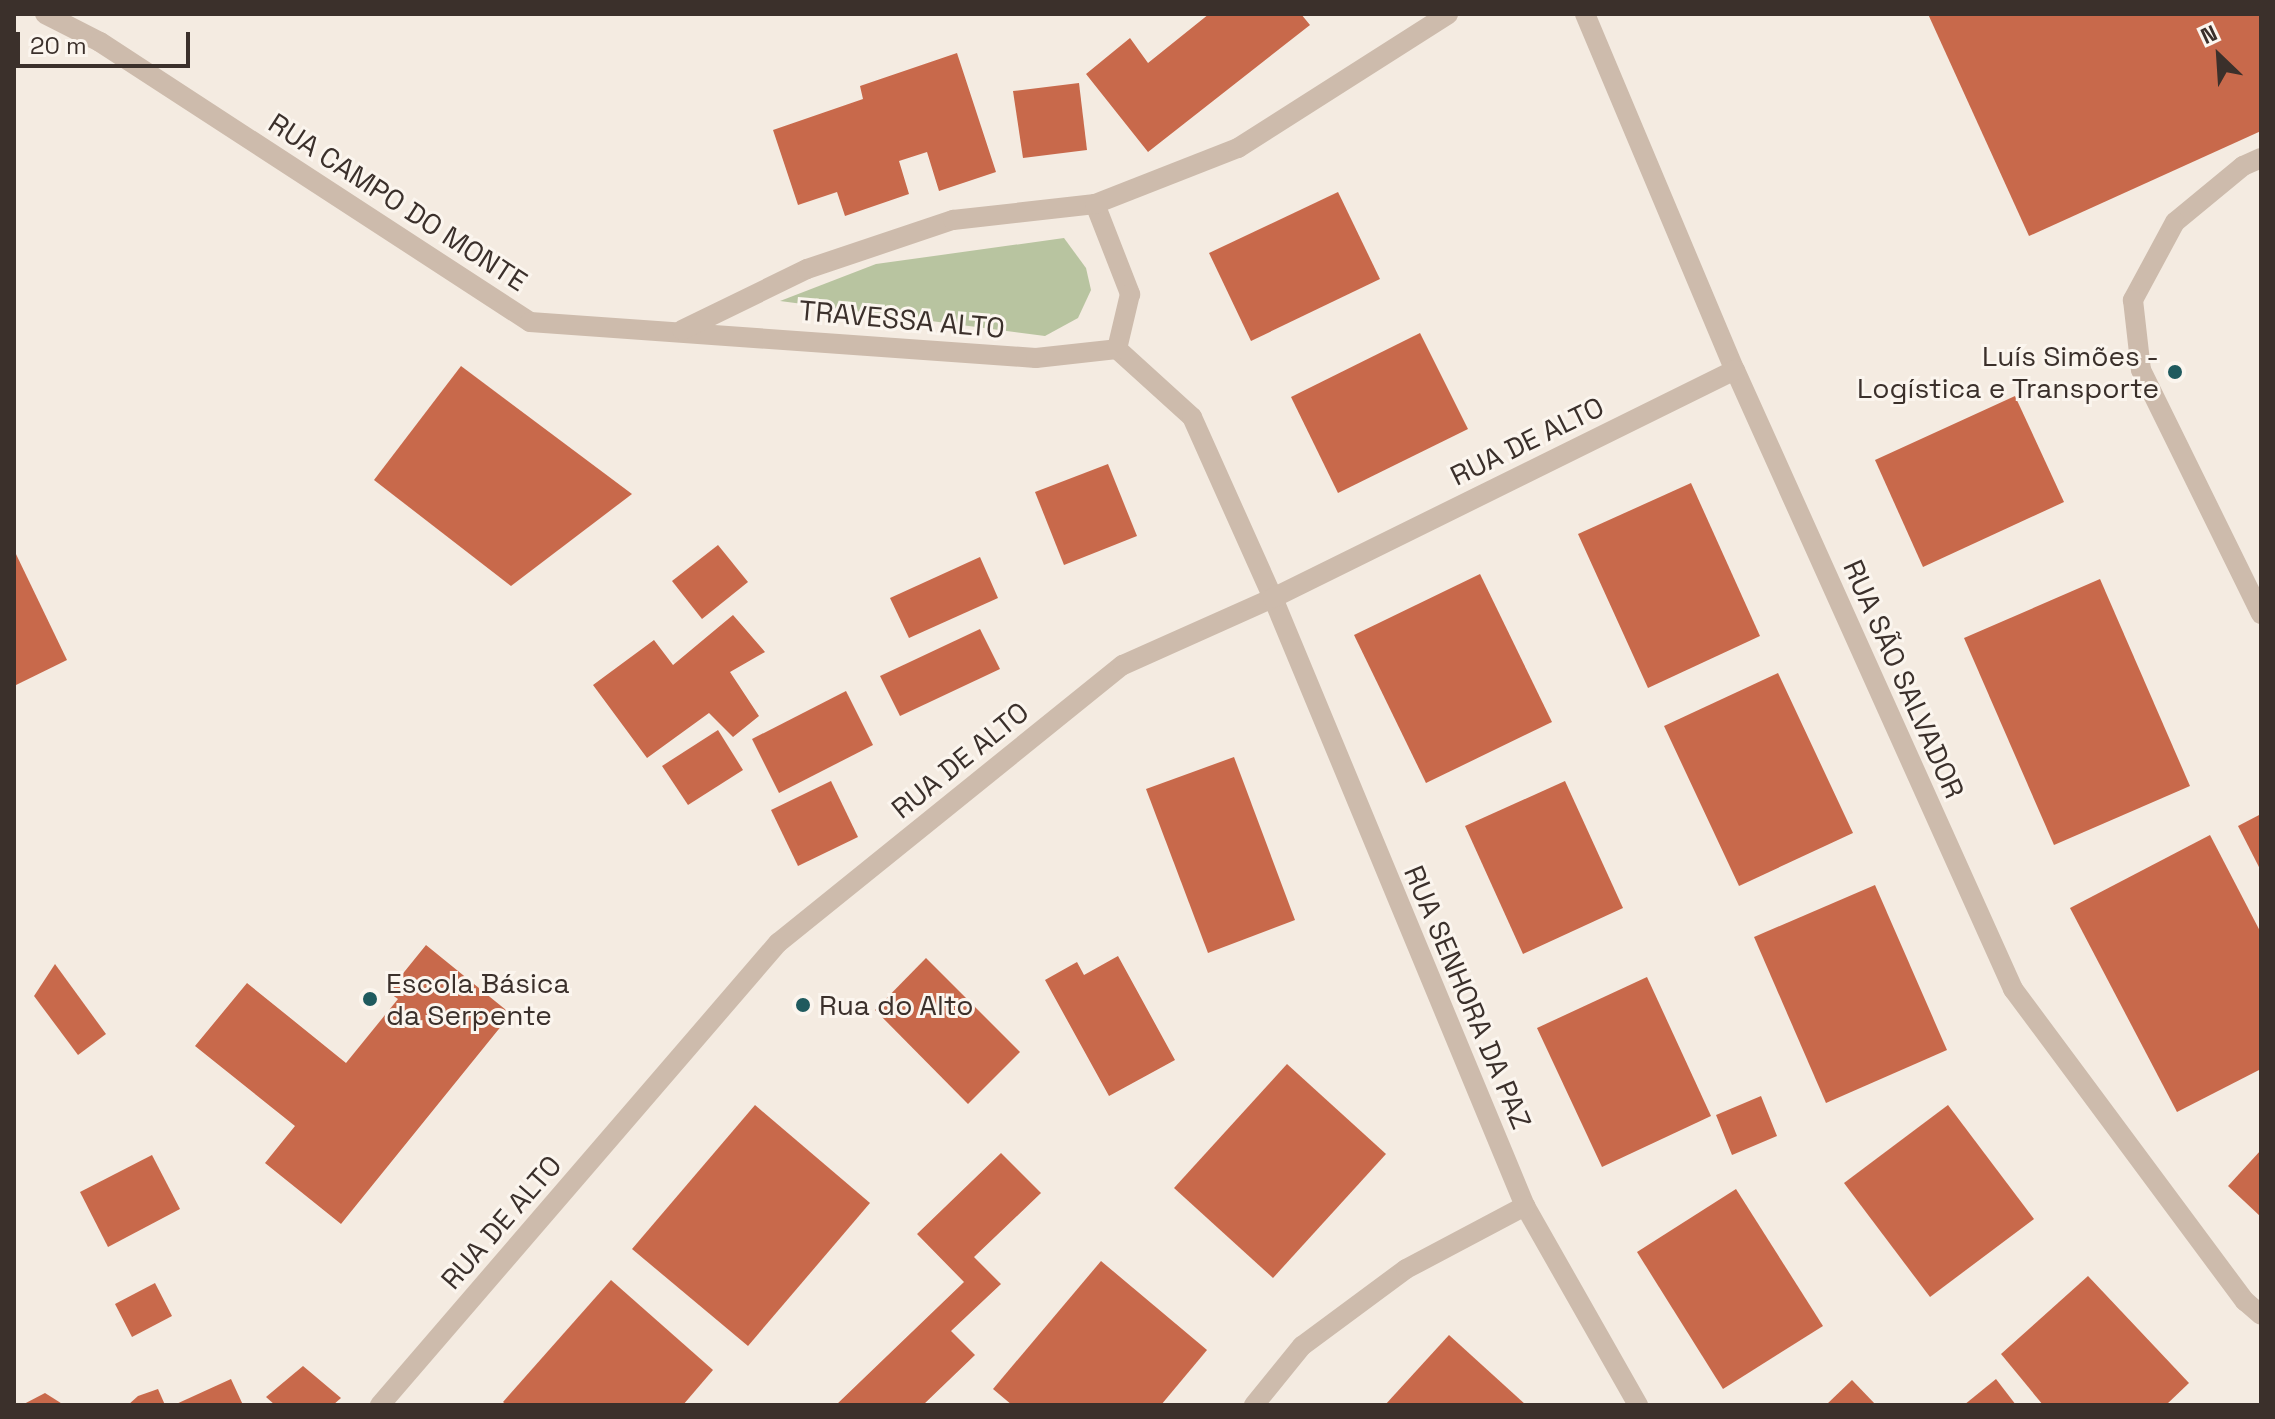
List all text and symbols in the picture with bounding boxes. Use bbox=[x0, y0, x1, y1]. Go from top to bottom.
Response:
scale bar bbox=[20, 16, 194, 66]
north arrow bbox=[2179, 16, 2259, 96]
text: N bbox=[2196, 18, 2221, 50]
text: 20 m bbox=[30, 30, 87, 61]
street label: RUA CAMPO DO MONTE bbox=[262, 106, 534, 298]
street label: TRAVESSA ALTO bbox=[797, 293, 1007, 345]
place label: Luís Simões - Logística e Transporte bbox=[1856, 339, 2159, 405]
marker: Luís Simões - Logística e Transporte bbox=[2166, 363, 2184, 381]
street label: RUA DE ALTO bbox=[1445, 389, 1609, 493]
street label: RUA SÃO SALVADOR bbox=[1836, 555, 1972, 803]
street label: RUA DE ALTO bbox=[885, 694, 1035, 826]
street label: RUA SENHORA DA PAZ bbox=[1397, 860, 1539, 1134]
place label: Escola Básica da Serpente bbox=[386, 966, 570, 1032]
place label: Rua do Alto bbox=[819, 988, 974, 1022]
marker: Escola Básica da Serpente bbox=[361, 990, 379, 1008]
marker: Rua do Alto bbox=[794, 996, 812, 1014]
street label: RUA DE ALTO bbox=[434, 1148, 568, 1296]

